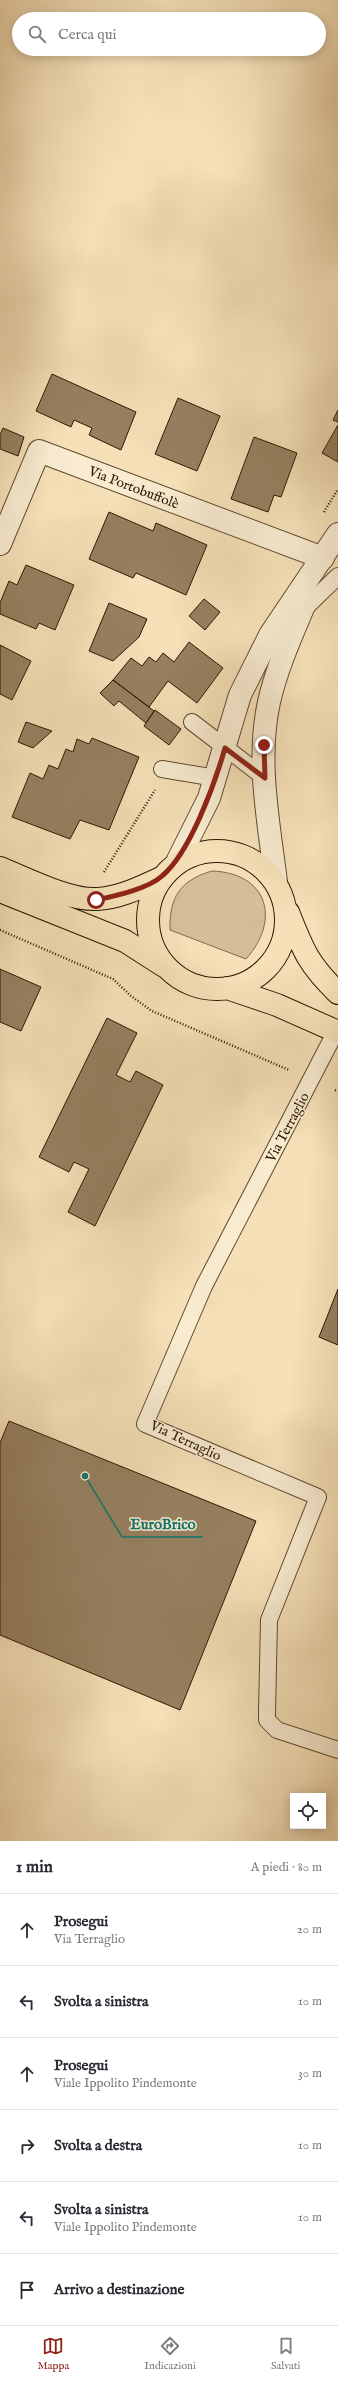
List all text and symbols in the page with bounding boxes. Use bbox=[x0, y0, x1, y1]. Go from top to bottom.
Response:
search box bbox=[12, 12, 326, 56]
icon: search bbox=[26, 23, 48, 45]
text: Cerca qui bbox=[58, 25, 117, 44]
street label: Via Portobuffolè bbox=[85, 462, 182, 514]
route end bbox=[255, 736, 273, 754]
route start bbox=[87, 891, 105, 909]
street label: Via Terraglio bbox=[262, 1089, 314, 1166]
street label: Via Terraglio bbox=[146, 1416, 224, 1465]
callout: EuroBrico bbox=[122, 1510, 203, 1537]
text: EuroBrico bbox=[130, 1515, 196, 1534]
map controls bbox=[290, 1793, 326, 1829]
button: locate bbox=[290, 1793, 326, 1829]
text: 1 min bbox=[16, 1857, 53, 1878]
text: A piedi · 80 m bbox=[251, 1859, 322, 1876]
text: Prosegui bbox=[54, 1912, 108, 1931]
icon: ahead bbox=[16, 1919, 38, 1941]
text: 20 m bbox=[297, 1921, 322, 1938]
text: Via Terraglio bbox=[54, 1931, 125, 1948]
icon: left bbox=[16, 1991, 38, 2013]
text: Svolta a sinistra bbox=[54, 1992, 149, 2011]
text: 10 m bbox=[298, 1993, 322, 2010]
text: Prosegui bbox=[54, 2056, 108, 2075]
icon: ahead bbox=[16, 2063, 38, 2085]
text: 30 m bbox=[298, 2065, 322, 2082]
text: Viale Ippolito Pindemonte bbox=[54, 2075, 197, 2092]
icon: right bbox=[16, 2135, 38, 2157]
text: Svolta a destra bbox=[54, 2136, 142, 2155]
text: 10 m bbox=[298, 2137, 322, 2154]
text: Svolta a sinistra bbox=[54, 2200, 149, 2219]
icon: left bbox=[16, 2207, 38, 2229]
text: 10 m bbox=[298, 2209, 322, 2226]
text: Viale Ippolito Pindemonte bbox=[54, 2219, 197, 2236]
icon: arrive bbox=[16, 2279, 38, 2301]
text: Arrivo a destinazione bbox=[54, 2280, 184, 2299]
tab: Mappa bbox=[38, 2335, 69, 2373]
tab: Indicazioni bbox=[144, 2335, 196, 2373]
tab: Salvati bbox=[271, 2335, 300, 2373]

